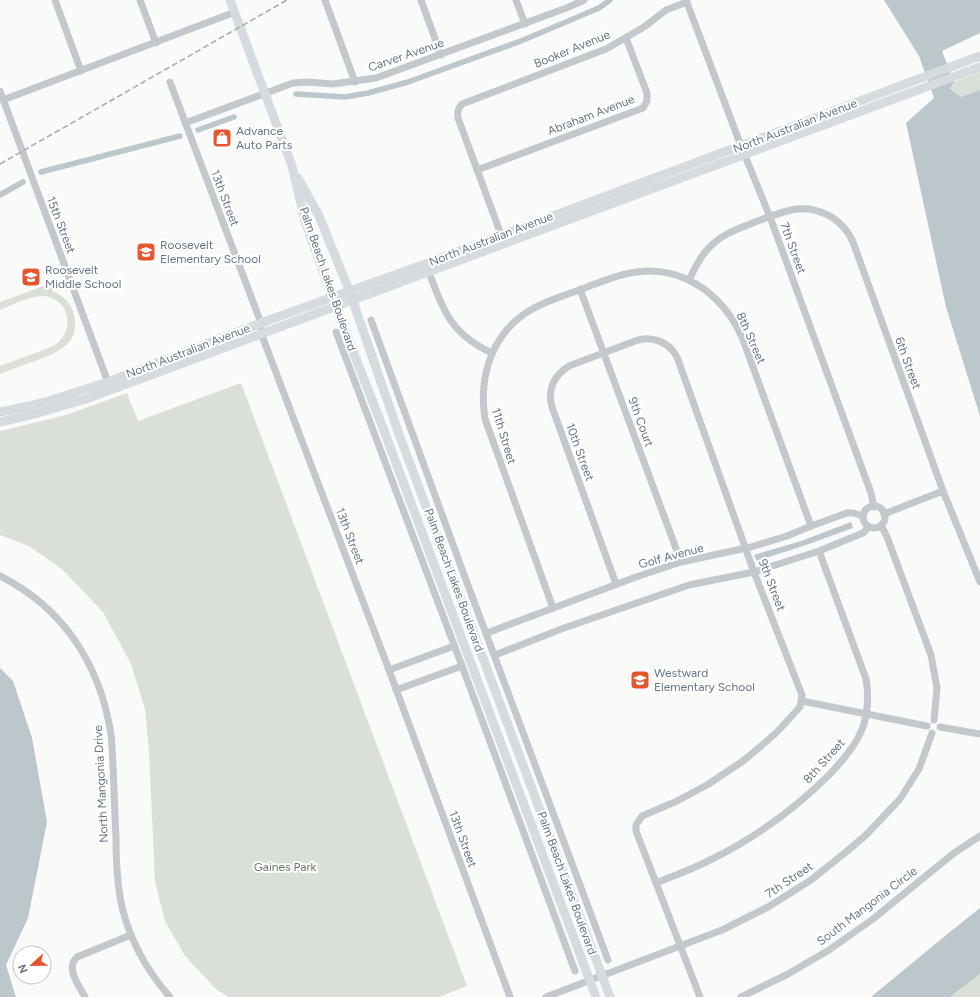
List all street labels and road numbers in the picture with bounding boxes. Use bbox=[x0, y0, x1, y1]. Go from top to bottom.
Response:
street label: Booker Avenue bbox=[532, 27, 613, 71]
street label: Carver Avenue bbox=[366, 35, 446, 74]
street label: Abraham Avenue bbox=[546, 92, 637, 138]
street label: North Australian Avenue bbox=[731, 96, 859, 156]
street label: 13th Street bbox=[208, 168, 242, 229]
street label: 15th Street bbox=[44, 195, 78, 256]
street label: Palm Beach Lakes Boulevard bbox=[297, 205, 359, 353]
street label: North Australian Avenue bbox=[427, 209, 555, 269]
street label: 7th Street bbox=[777, 220, 809, 276]
street label: 8th Street bbox=[733, 310, 769, 366]
street label: North Australian Avenue bbox=[124, 321, 252, 381]
street label: 6th Street bbox=[892, 335, 924, 391]
street label: 9th Court bbox=[626, 395, 657, 449]
street label: 11th Street bbox=[489, 406, 519, 466]
street label: 10th Street bbox=[563, 421, 597, 483]
street label: 13th Street bbox=[333, 506, 367, 567]
street label: Palm Beach Lakes Boulevard bbox=[422, 506, 486, 654]
street label: Golf Avenue bbox=[637, 540, 705, 571]
street label: 9th Street bbox=[756, 557, 788, 613]
street label: North Mangonia Drive bbox=[91, 724, 111, 843]
street label: 8th Street bbox=[800, 735, 848, 786]
street label: 13th Street bbox=[446, 809, 480, 870]
street label: Palm Beach Lakes Boulevard bbox=[535, 809, 599, 957]
street label: 7th Street bbox=[763, 859, 816, 901]
street label: South Mangonia Circle bbox=[814, 863, 920, 948]

